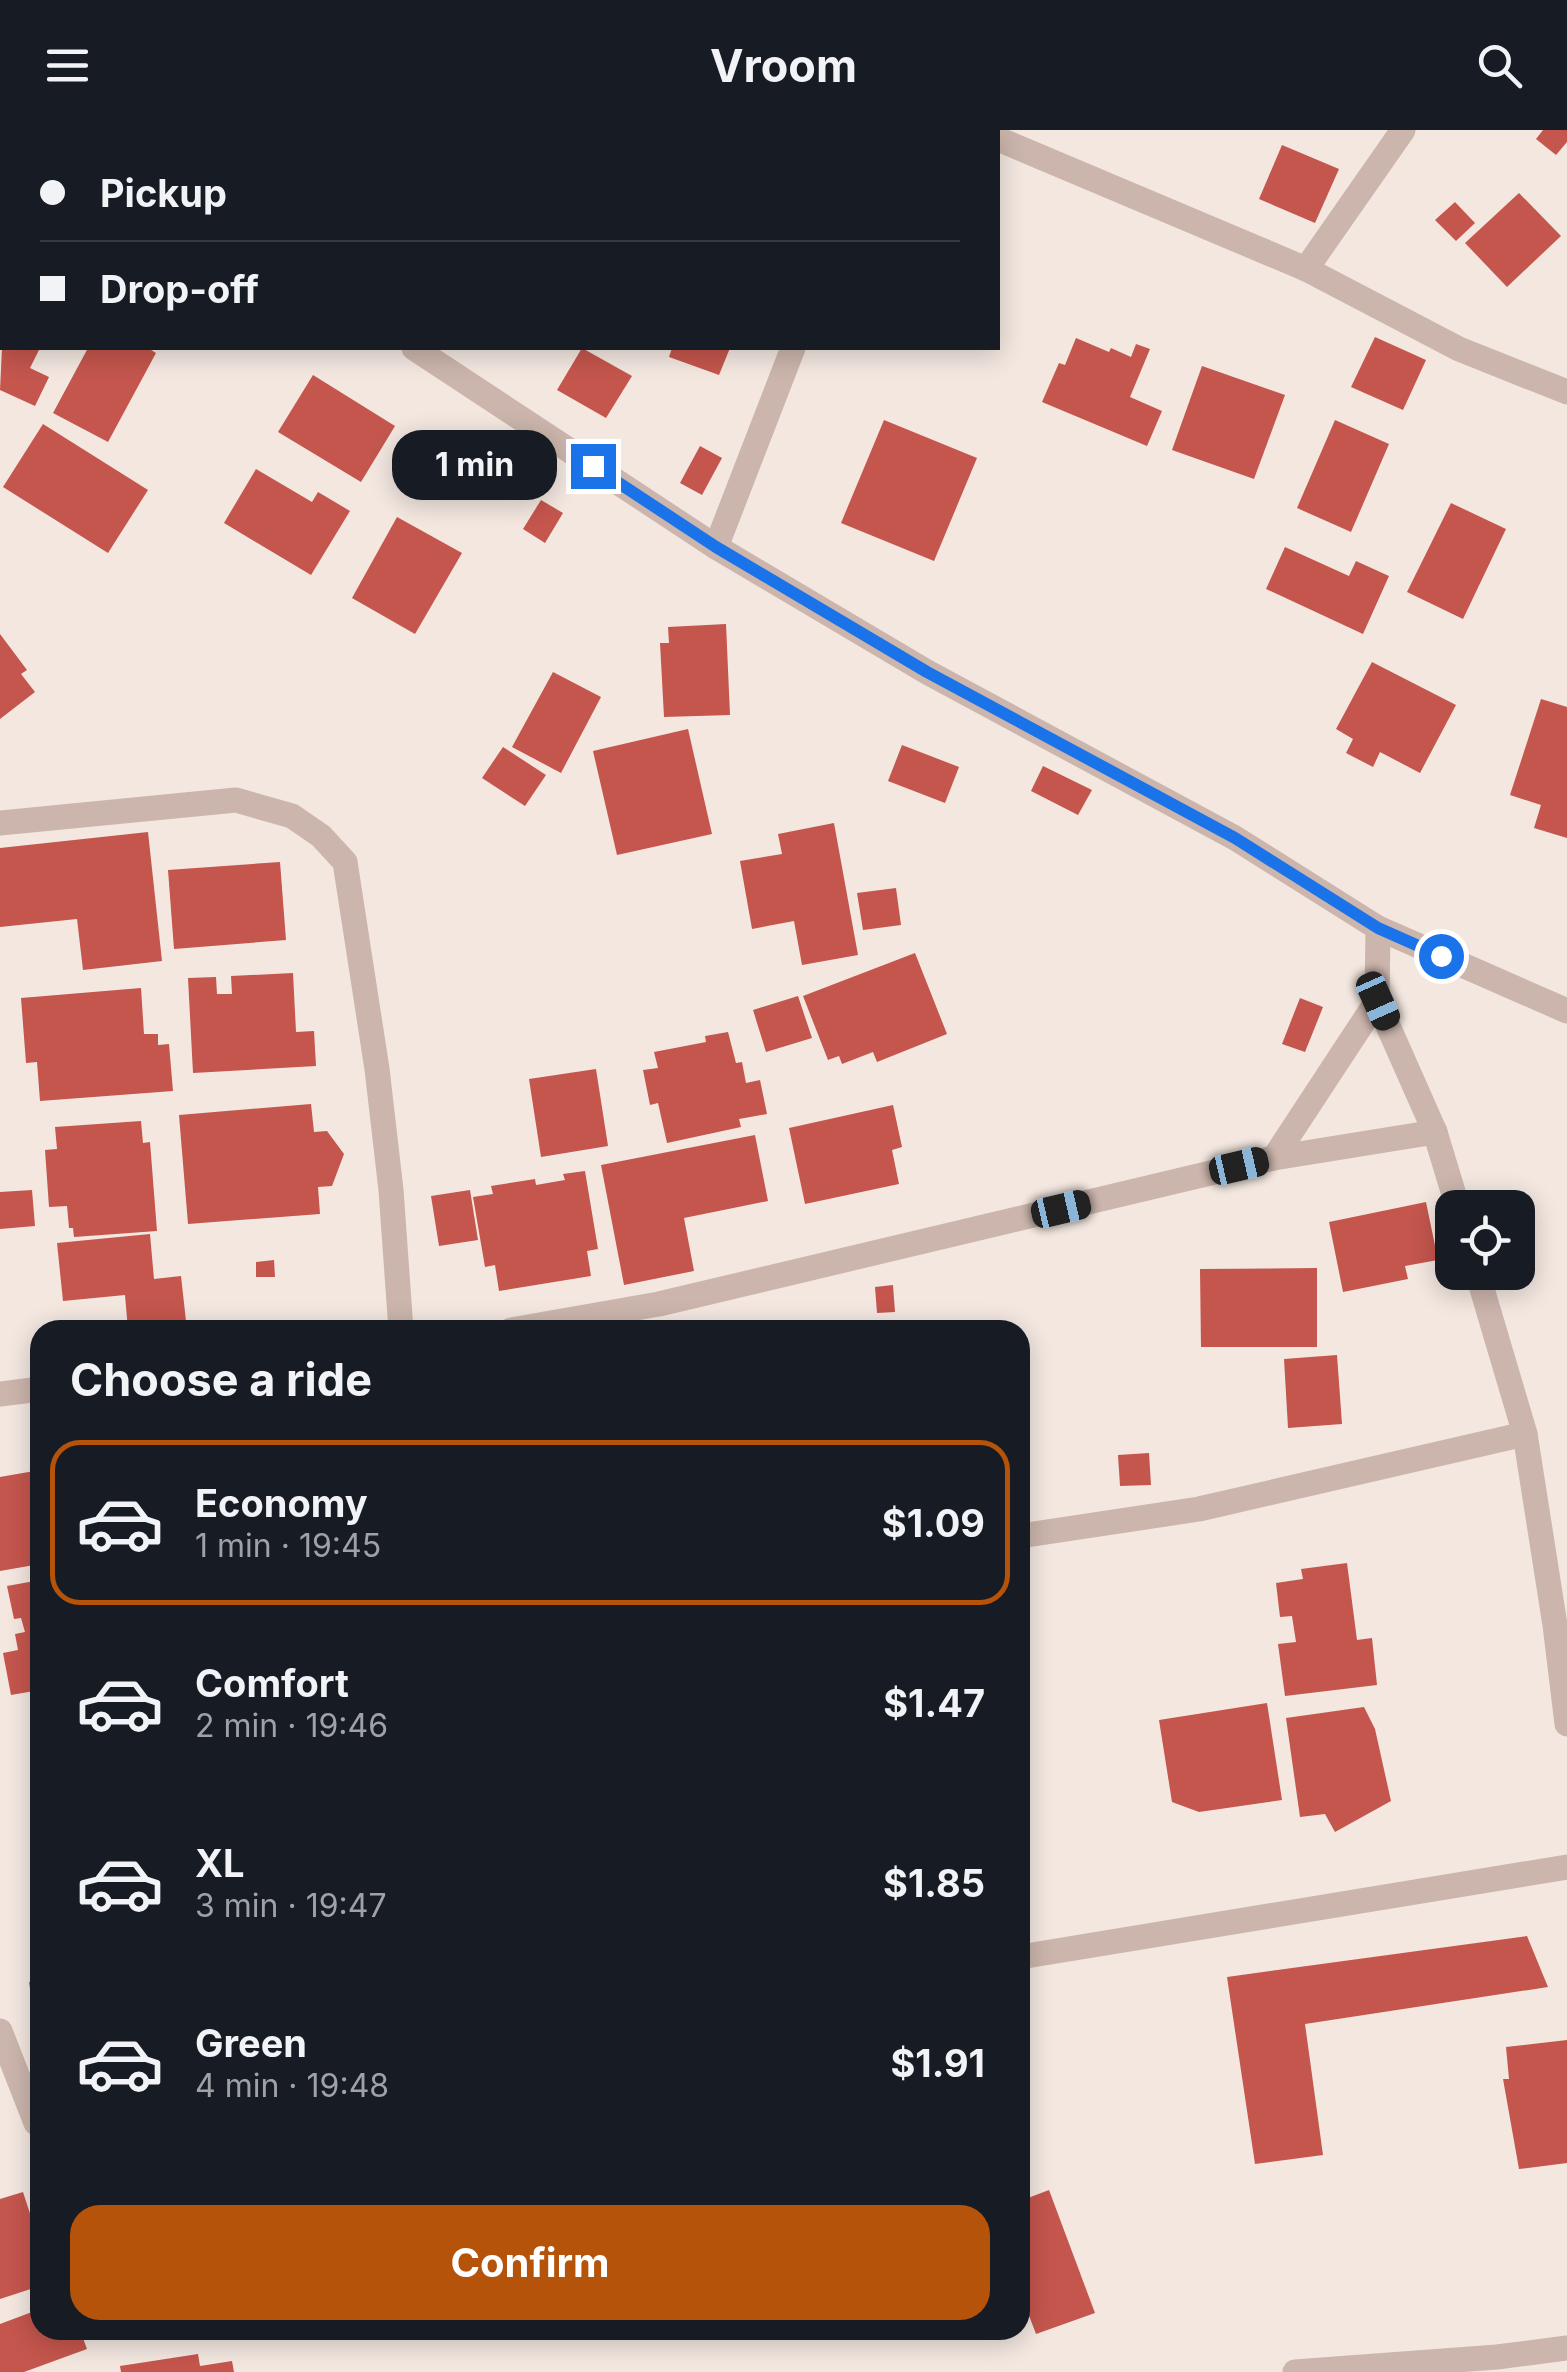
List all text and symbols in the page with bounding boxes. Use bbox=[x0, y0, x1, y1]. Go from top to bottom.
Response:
icon: menu bbox=[40, 38, 95, 93]
text: Vroom bbox=[710, 38, 857, 93]
icon: search bbox=[1472, 38, 1527, 93]
text: Pickup bbox=[100, 170, 227, 216]
text: Drop-off bbox=[100, 266, 259, 312]
callout: 1 min bbox=[393, 431, 558, 501]
route end bbox=[571, 444, 616, 489]
text: 1 min bbox=[435, 445, 514, 484]
route start bbox=[1419, 934, 1464, 979]
car bbox=[1352, 967, 1404, 1035]
car bbox=[1206, 1145, 1272, 1187]
car bbox=[1028, 1188, 1094, 1230]
map controls bbox=[1435, 1190, 1535, 1290]
button: locate bbox=[1435, 1190, 1535, 1290]
text: Choose a ride bbox=[70, 1352, 372, 1407]
icon: car bbox=[75, 1478, 165, 1568]
text: Economy bbox=[195, 1480, 368, 1526]
text: $1.09 bbox=[882, 1500, 985, 1546]
text: 1 min · 19:45 bbox=[195, 1526, 381, 1565]
icon: car bbox=[75, 1658, 165, 1748]
text: Comfort bbox=[195, 1660, 349, 1706]
text: $1.47 bbox=[883, 1680, 985, 1726]
text: 2 min · 19:46 bbox=[195, 1706, 388, 1745]
icon: car bbox=[75, 1838, 165, 1928]
text: XL bbox=[195, 1840, 245, 1886]
text: $1.85 bbox=[883, 1860, 985, 1906]
text: 3 min · 19:47 bbox=[195, 1886, 387, 1925]
icon: car bbox=[75, 2018, 165, 2108]
text: Green bbox=[195, 2020, 307, 2066]
text: $1.91 bbox=[890, 2040, 985, 2086]
text: 4 min · 19:48 bbox=[195, 2066, 389, 2105]
button: Confirm bbox=[70, 2205, 990, 2320]

